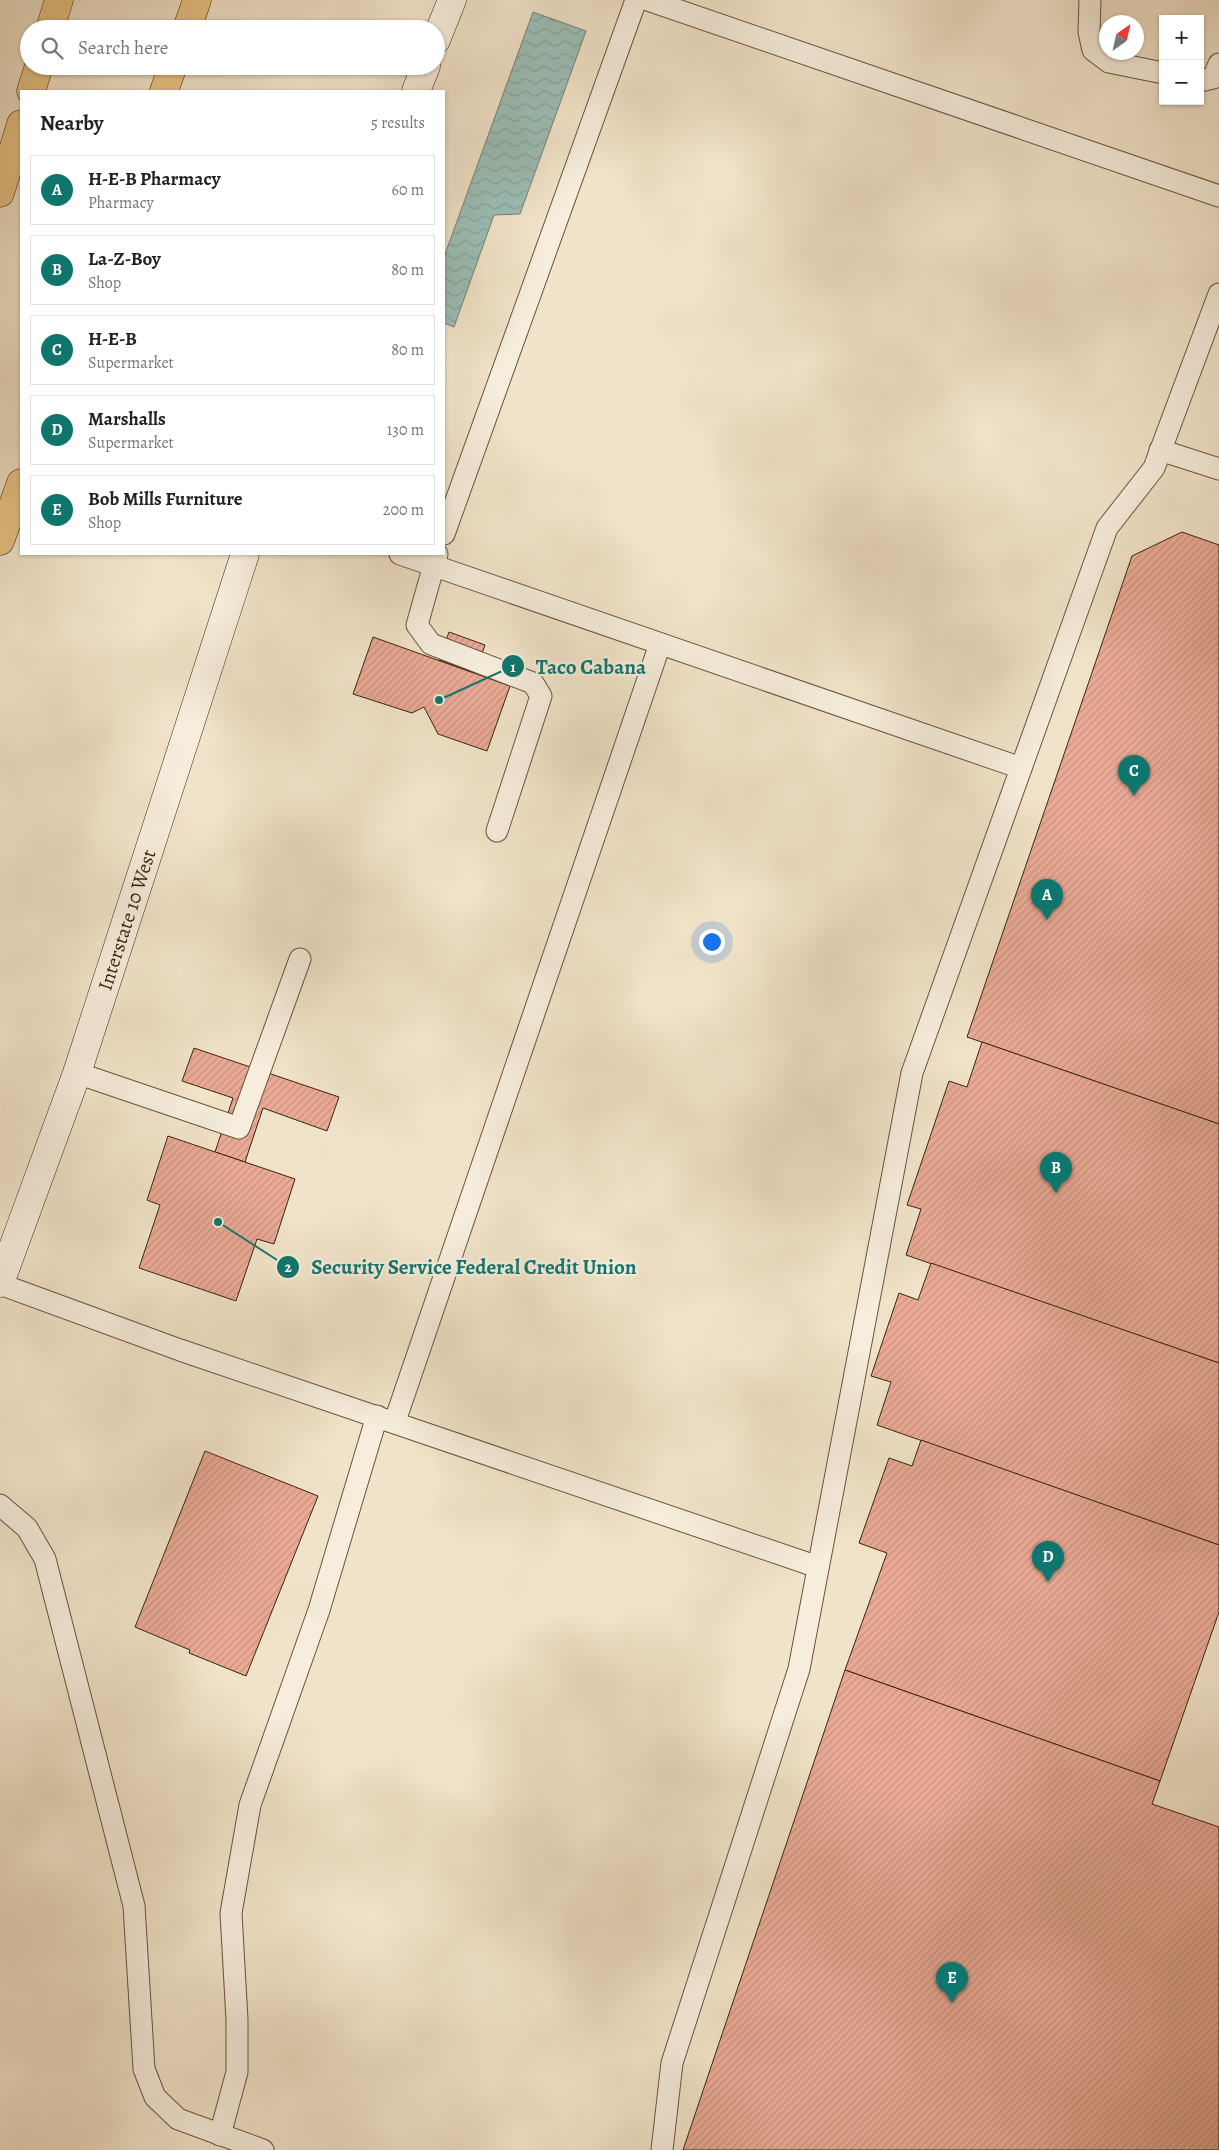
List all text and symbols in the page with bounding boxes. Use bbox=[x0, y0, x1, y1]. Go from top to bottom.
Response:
north arrow bbox=[1099, 15, 1144, 60]
map controls bbox=[1159, 15, 1204, 105]
button: + bbox=[1159, 15, 1204, 60]
search box bbox=[20, 20, 445, 75]
icon: search bbox=[38, 34, 66, 62]
text: Search here bbox=[78, 35, 168, 61]
button: − bbox=[1159, 60, 1204, 105]
text: Nearby bbox=[40, 109, 103, 137]
text: 5 results bbox=[371, 112, 425, 134]
text: H-E-B Pharmacy bbox=[88, 166, 220, 192]
text: A bbox=[52, 179, 62, 201]
text: 60 m bbox=[392, 179, 424, 201]
text: Pharmacy bbox=[88, 192, 154, 214]
text: La-Z-Boy bbox=[88, 246, 161, 272]
text: B bbox=[52, 259, 62, 281]
text: 80 m bbox=[391, 259, 424, 281]
text: Shop bbox=[88, 272, 121, 294]
text: H-E-B bbox=[88, 326, 137, 352]
text: C bbox=[52, 339, 62, 361]
text: 80 m bbox=[391, 339, 424, 361]
text: Supermarket bbox=[88, 352, 174, 374]
text: Marshalls bbox=[88, 406, 166, 432]
text: D bbox=[51, 419, 63, 441]
text: 130 m bbox=[387, 419, 424, 441]
text: Supermarket bbox=[88, 432, 174, 454]
text: Bob Mills Furniture bbox=[88, 486, 243, 512]
text: E bbox=[52, 499, 62, 521]
text: 200 m bbox=[383, 499, 424, 521]
text: Shop bbox=[88, 512, 121, 534]
callout: Taco Cabana bbox=[501, 648, 656, 684]
text: Taco Cabana bbox=[536, 653, 647, 681]
text: 1 bbox=[510, 657, 516, 677]
pin: C bbox=[1118, 755, 1150, 796]
street label: Interstate 10 West bbox=[91, 846, 163, 994]
pin: A bbox=[1031, 879, 1063, 920]
your location bbox=[699, 929, 725, 955]
pin: B bbox=[1040, 1152, 1072, 1193]
callout: Security Service Federal Credit Union bbox=[276, 1249, 646, 1285]
text: Security Service Federal Credit Union bbox=[311, 1253, 637, 1281]
text: 2 bbox=[284, 1257, 292, 1277]
pin: D bbox=[1032, 1541, 1064, 1582]
pin: E bbox=[936, 1962, 968, 2003]

